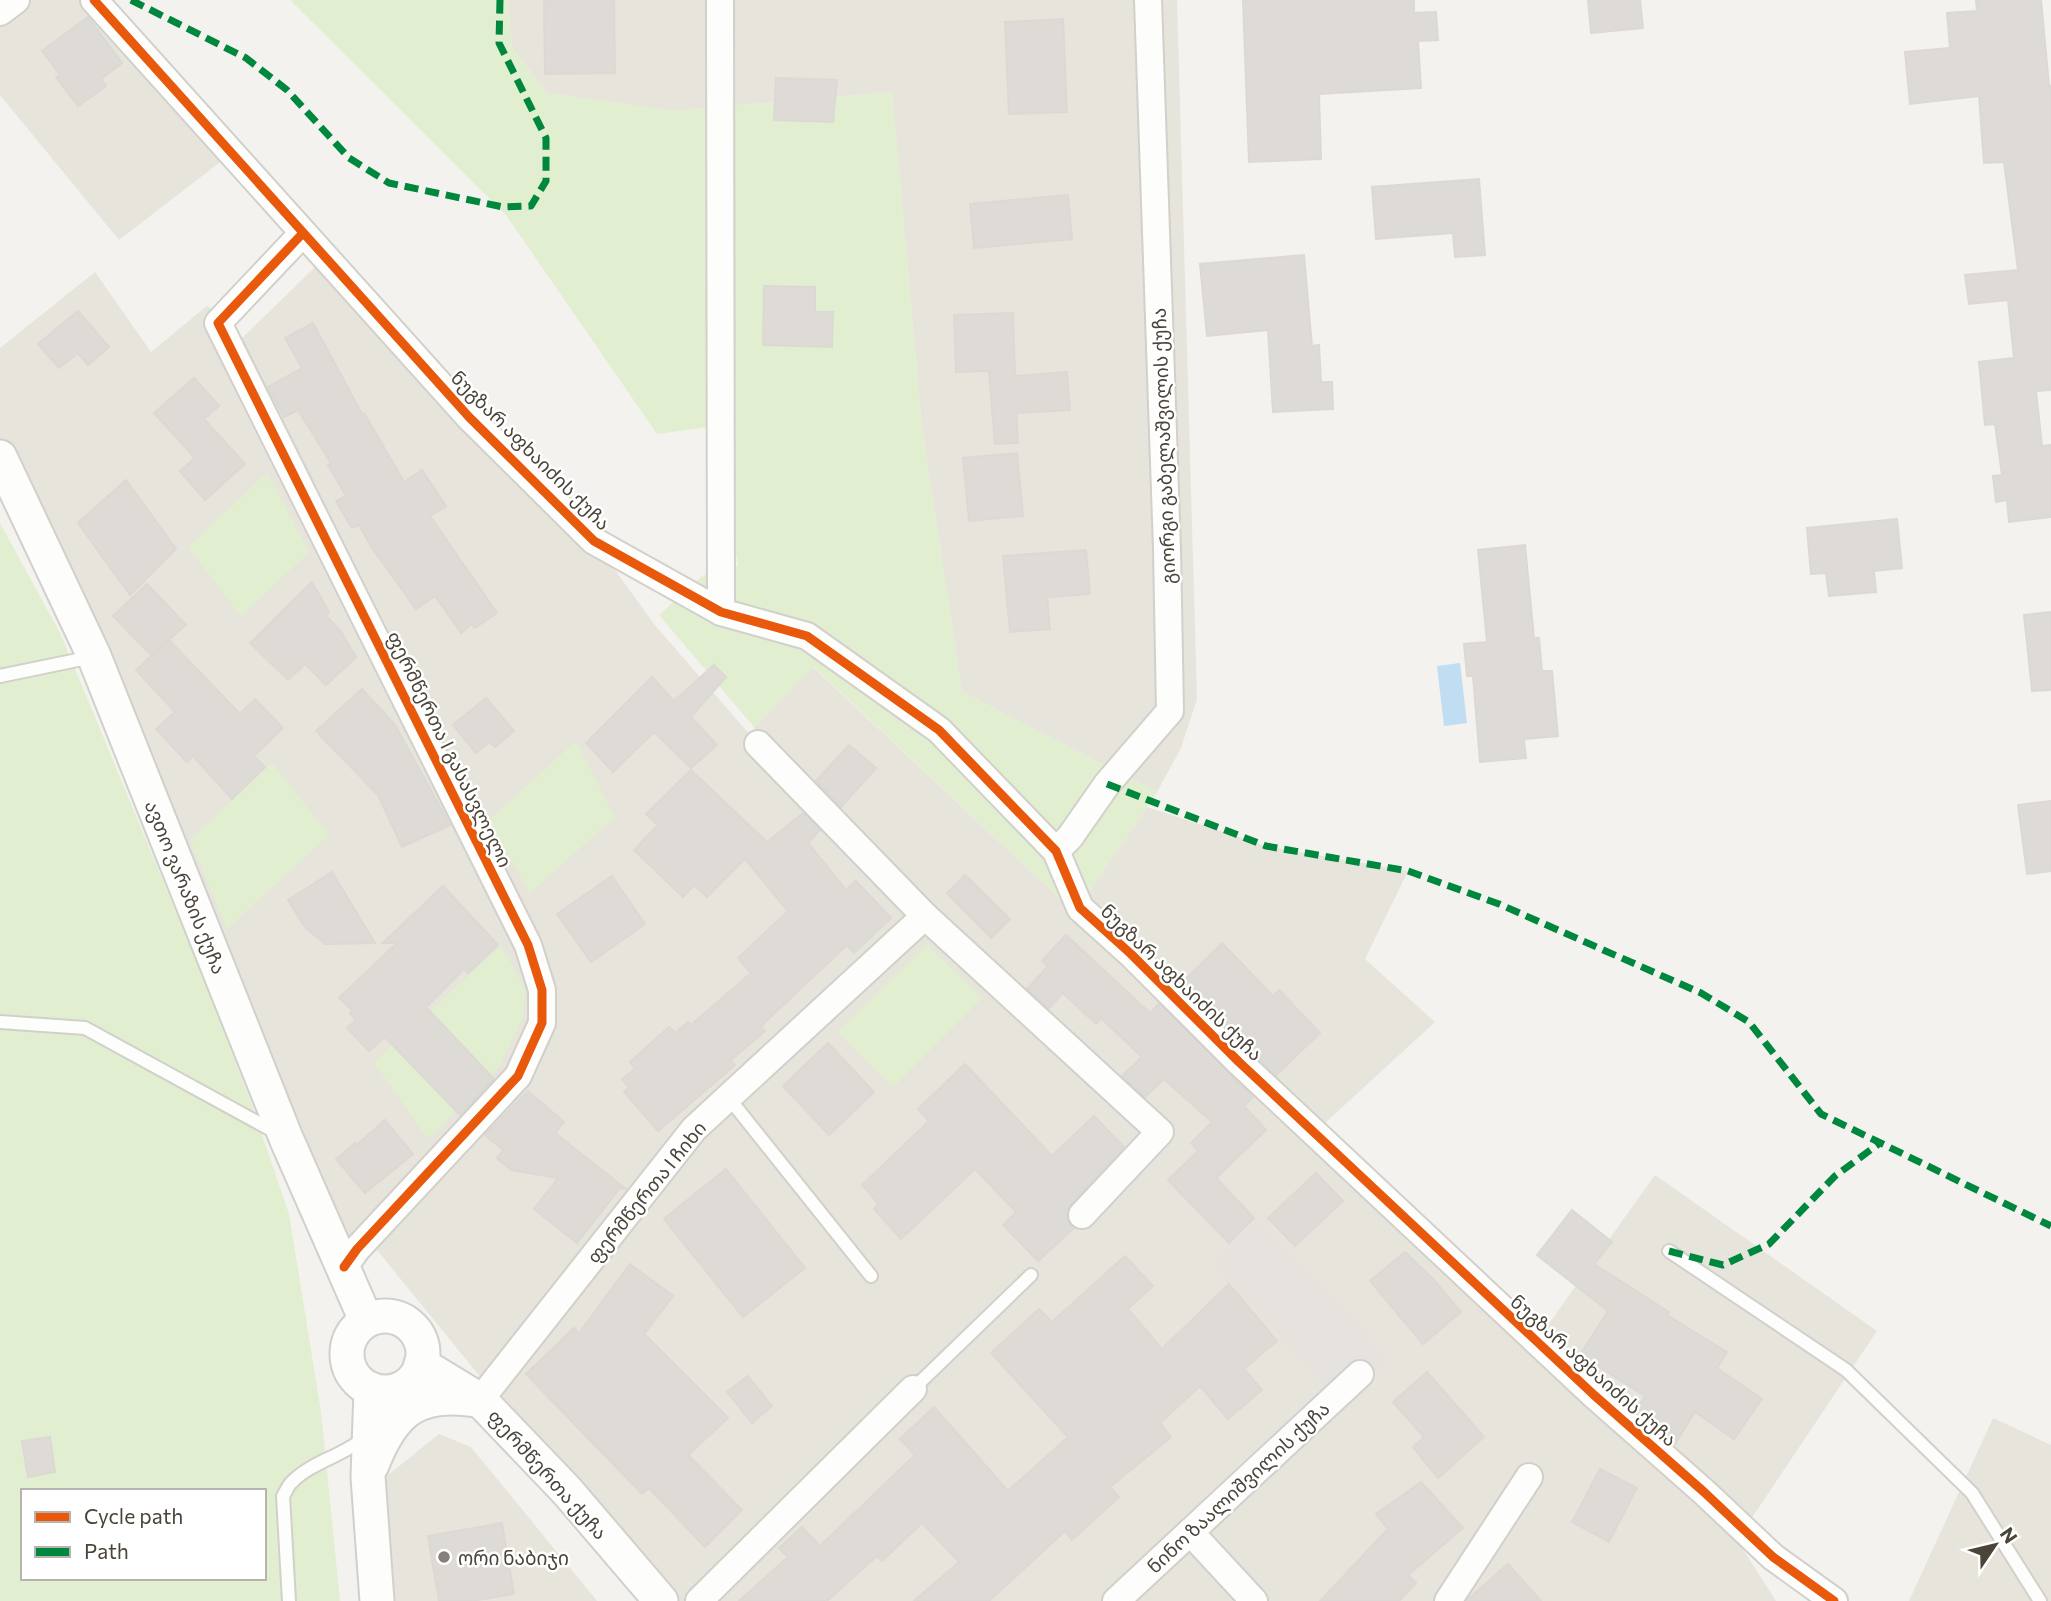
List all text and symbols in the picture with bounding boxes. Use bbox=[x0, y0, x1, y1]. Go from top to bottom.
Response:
street label: გიორგი გაბელაშვილის ქუჩა bbox=[1147, 307, 1181, 585]
street label: ნუგზარ აფხაიძის ქუჩა bbox=[446, 366, 615, 535]
street label: ფერმწერთა I გასასვლელი bbox=[381, 627, 517, 872]
street label: ავთო ვარაზის ქუჩა bbox=[140, 797, 231, 978]
street label: ნუგზარ აფხაიძის ქუჩა bbox=[1096, 899, 1268, 1066]
street label: ფერმწერთა I ჩიხი bbox=[582, 1116, 711, 1268]
street label: ნუგზარ აფხაიძის ქუჩა bbox=[1505, 1289, 1682, 1451]
street label: ნინო ზაალიშვილის ქუჩა bbox=[1142, 1396, 1335, 1579]
street label: ფერმწერთა ქუჩა bbox=[483, 1404, 612, 1544]
legend bbox=[21, 1489, 266, 1580]
text: Cycle path bbox=[84, 1503, 183, 1528]
north arrow bbox=[1960, 1510, 2030, 1580]
text: N bbox=[1996, 1523, 2023, 1547]
text: Path bbox=[84, 1538, 129, 1563]
place label: ორი ნაბიჯი bbox=[458, 1546, 569, 1570]
marker: ორი ნაბიჯი bbox=[436, 1549, 452, 1565]

